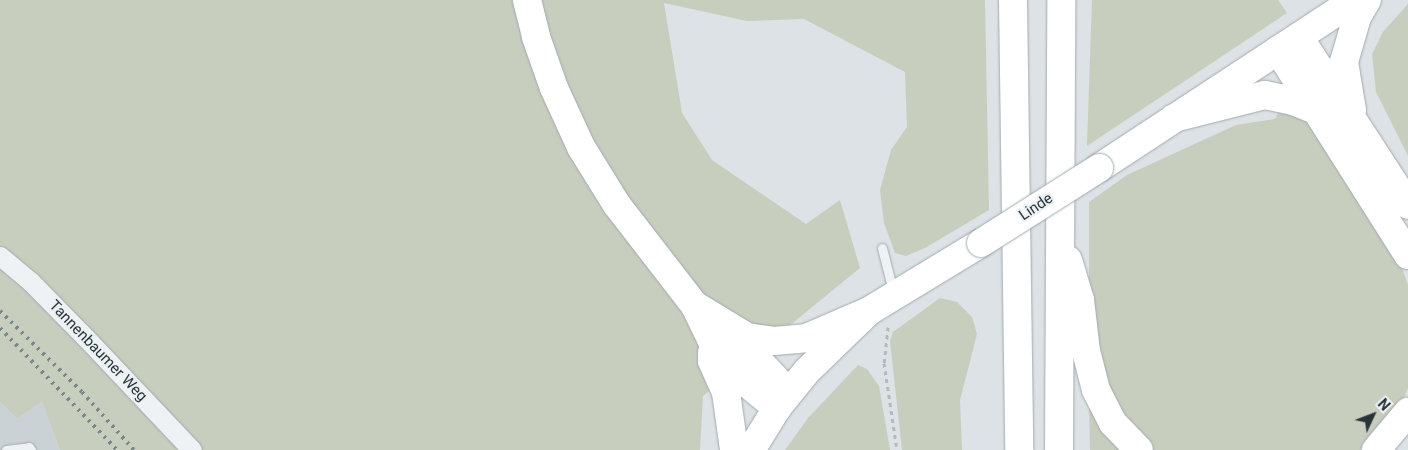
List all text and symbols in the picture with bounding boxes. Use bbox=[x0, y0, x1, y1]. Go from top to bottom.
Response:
street label: Linde bbox=[1016, 189, 1056, 225]
street label: Tannenbaumer Weg bbox=[45, 297, 151, 405]
north arrow bbox=[1348, 390, 1398, 440]
text: N bbox=[1375, 396, 1393, 414]

